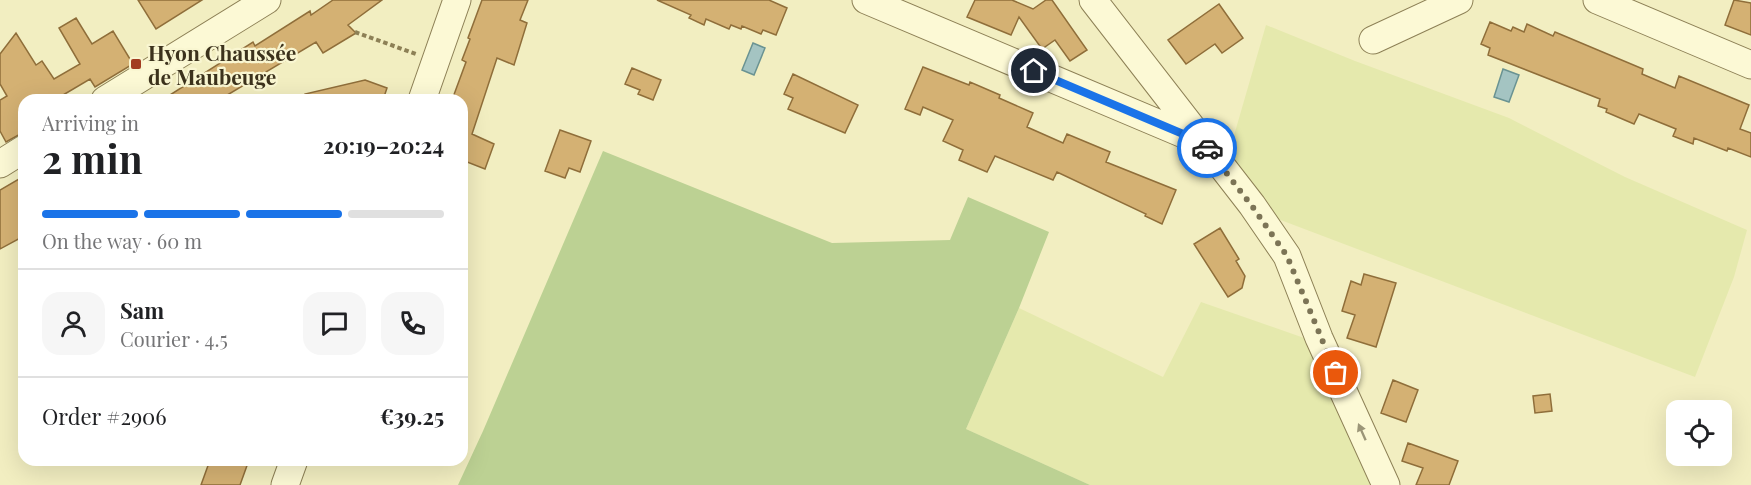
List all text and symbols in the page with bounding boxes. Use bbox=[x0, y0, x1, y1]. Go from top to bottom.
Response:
place label: Hyon Chaussée de Maubeuge bbox=[148, 38, 296, 90]
pin bbox=[1008, 45, 1059, 96]
icon: home bbox=[1017, 54, 1050, 87]
marker: Hyon Chaussée de Maubeuge bbox=[129, 57, 143, 71]
text: Arriving in bbox=[42, 109, 139, 136]
courier bbox=[1177, 118, 1237, 178]
text: 20:19–20:24 bbox=[323, 130, 444, 160]
text: 2 min bbox=[42, 132, 143, 184]
icon: car bbox=[1191, 132, 1224, 165]
text: On the way · 60 m bbox=[42, 227, 202, 254]
button: person bbox=[42, 292, 105, 355]
button: chat bbox=[303, 292, 366, 355]
button: phone bbox=[381, 292, 444, 355]
text: Sam bbox=[120, 295, 164, 325]
text: Courier · 4.5 bbox=[120, 325, 228, 352]
pin bbox=[1310, 347, 1361, 398]
icon: bag bbox=[1319, 356, 1352, 389]
map controls bbox=[1666, 400, 1732, 466]
button: locate bbox=[1666, 400, 1732, 466]
text: Order #2906 bbox=[42, 401, 167, 431]
text: €39.25 bbox=[380, 401, 444, 431]
one-way arrow bbox=[1358, 423, 1367, 440]

